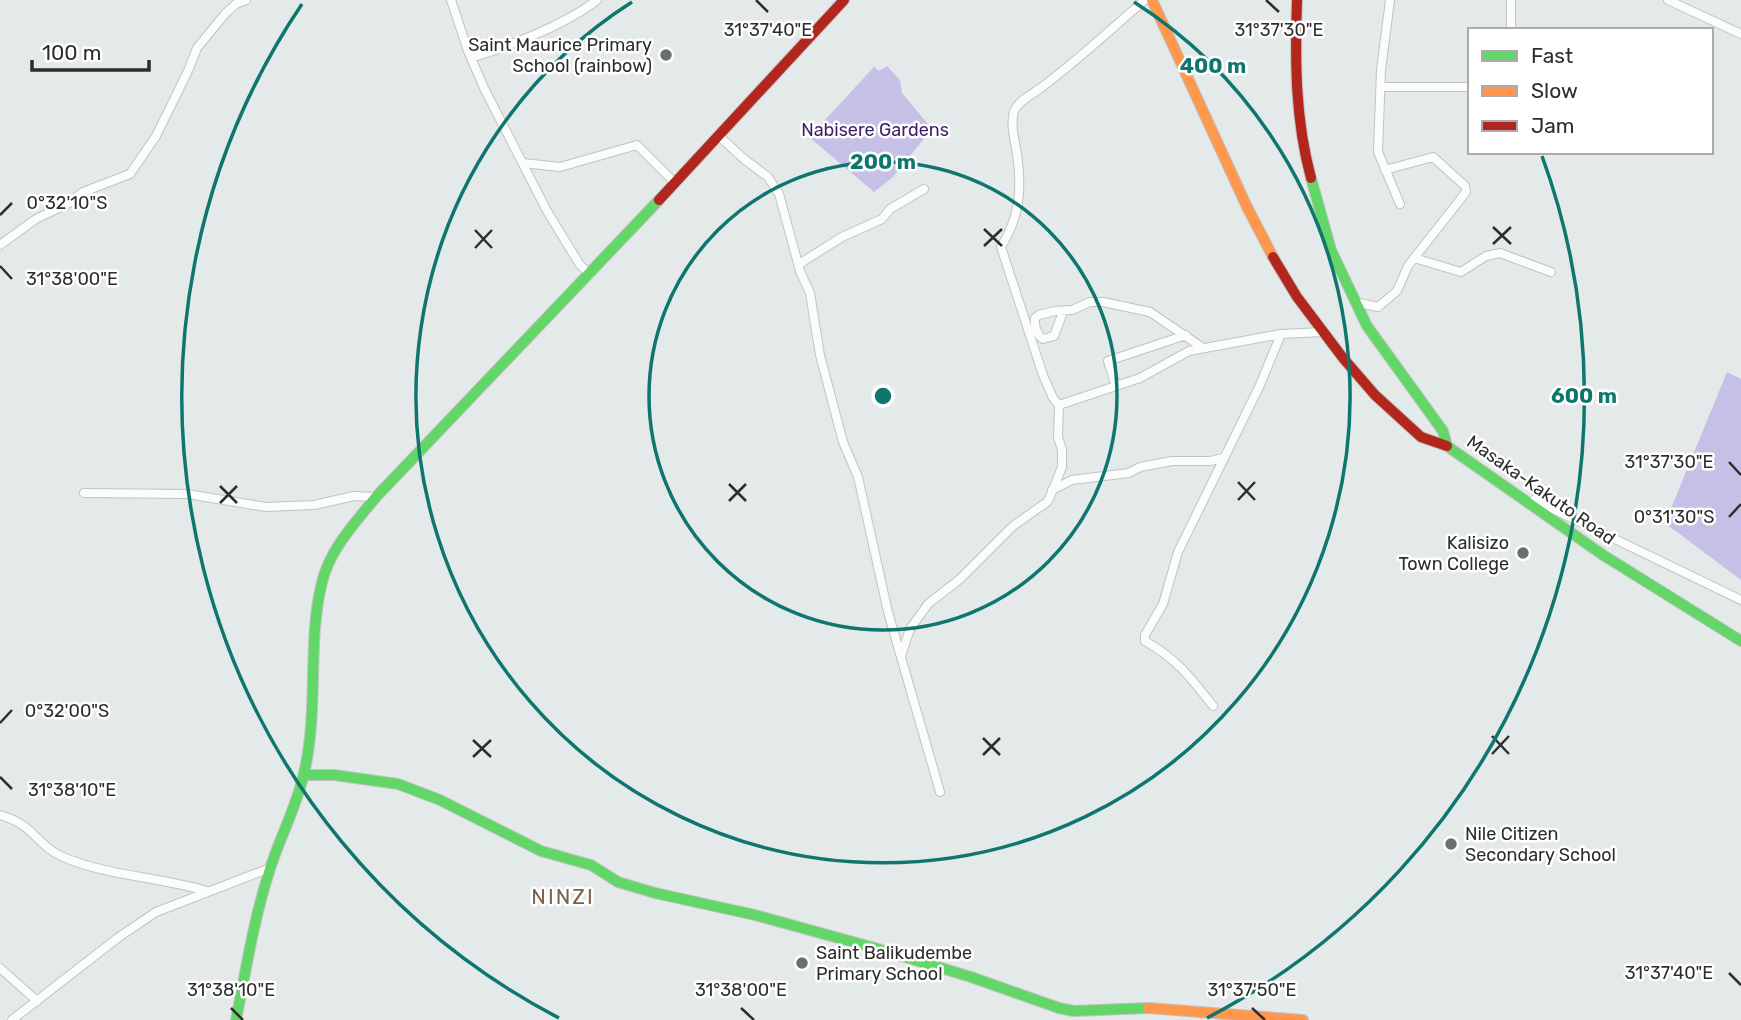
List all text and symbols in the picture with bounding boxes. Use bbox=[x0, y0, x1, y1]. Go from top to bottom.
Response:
text: 31°37'40"E bbox=[724, 19, 812, 41]
text: 31°37'30"E bbox=[1234, 19, 1324, 41]
scale bar bbox=[32, 28, 149, 72]
legend bbox=[1468, 28, 1713, 154]
place label: Saint Maurice Primary School (rainbow) bbox=[468, 34, 652, 77]
text: 100 m bbox=[42, 40, 101, 65]
text: Fast bbox=[1531, 43, 1573, 68]
marker: Saint Maurice Primary School (rainbow) bbox=[658, 47, 674, 63]
text: 400 m bbox=[1180, 53, 1246, 78]
text: Slow bbox=[1531, 78, 1578, 103]
text: Jam bbox=[1531, 113, 1575, 138]
park label: Nabisere Gardens bbox=[801, 119, 949, 141]
text: 200 m bbox=[850, 149, 916, 174]
text: 0°32'10"S bbox=[27, 192, 107, 214]
text: 31°38'00"E bbox=[26, 268, 118, 290]
text: 600 m bbox=[1551, 383, 1617, 408]
centre of rings bbox=[871, 384, 895, 408]
street label: Masaka-Kakuto Road bbox=[1463, 430, 1619, 550]
text: 31°37'30"E bbox=[1624, 451, 1714, 473]
text: 0°31'30"S bbox=[1634, 506, 1714, 528]
place label: Kalisizo Town College bbox=[1398, 532, 1509, 575]
marker: Kalisizo Town College bbox=[1515, 545, 1531, 561]
text: 0°32'00"S bbox=[25, 700, 109, 722]
text: 31°38'10"E bbox=[28, 779, 116, 801]
place label: Nile Citizen Secondary School bbox=[1465, 823, 1616, 866]
marker: Nile Citizen Secondary School bbox=[1443, 836, 1459, 852]
district label: NINZI bbox=[531, 884, 595, 909]
place label: Saint Balikudembe Primary School bbox=[816, 942, 972, 985]
marker: Saint Balikudembe Primary School bbox=[794, 955, 810, 971]
text: 31°37'40"E bbox=[1625, 962, 1713, 984]
text: 31°38'10"E bbox=[187, 979, 275, 1001]
text: 31°38'00"E bbox=[695, 979, 787, 1001]
text: 31°37'50"E bbox=[1208, 979, 1296, 1001]

